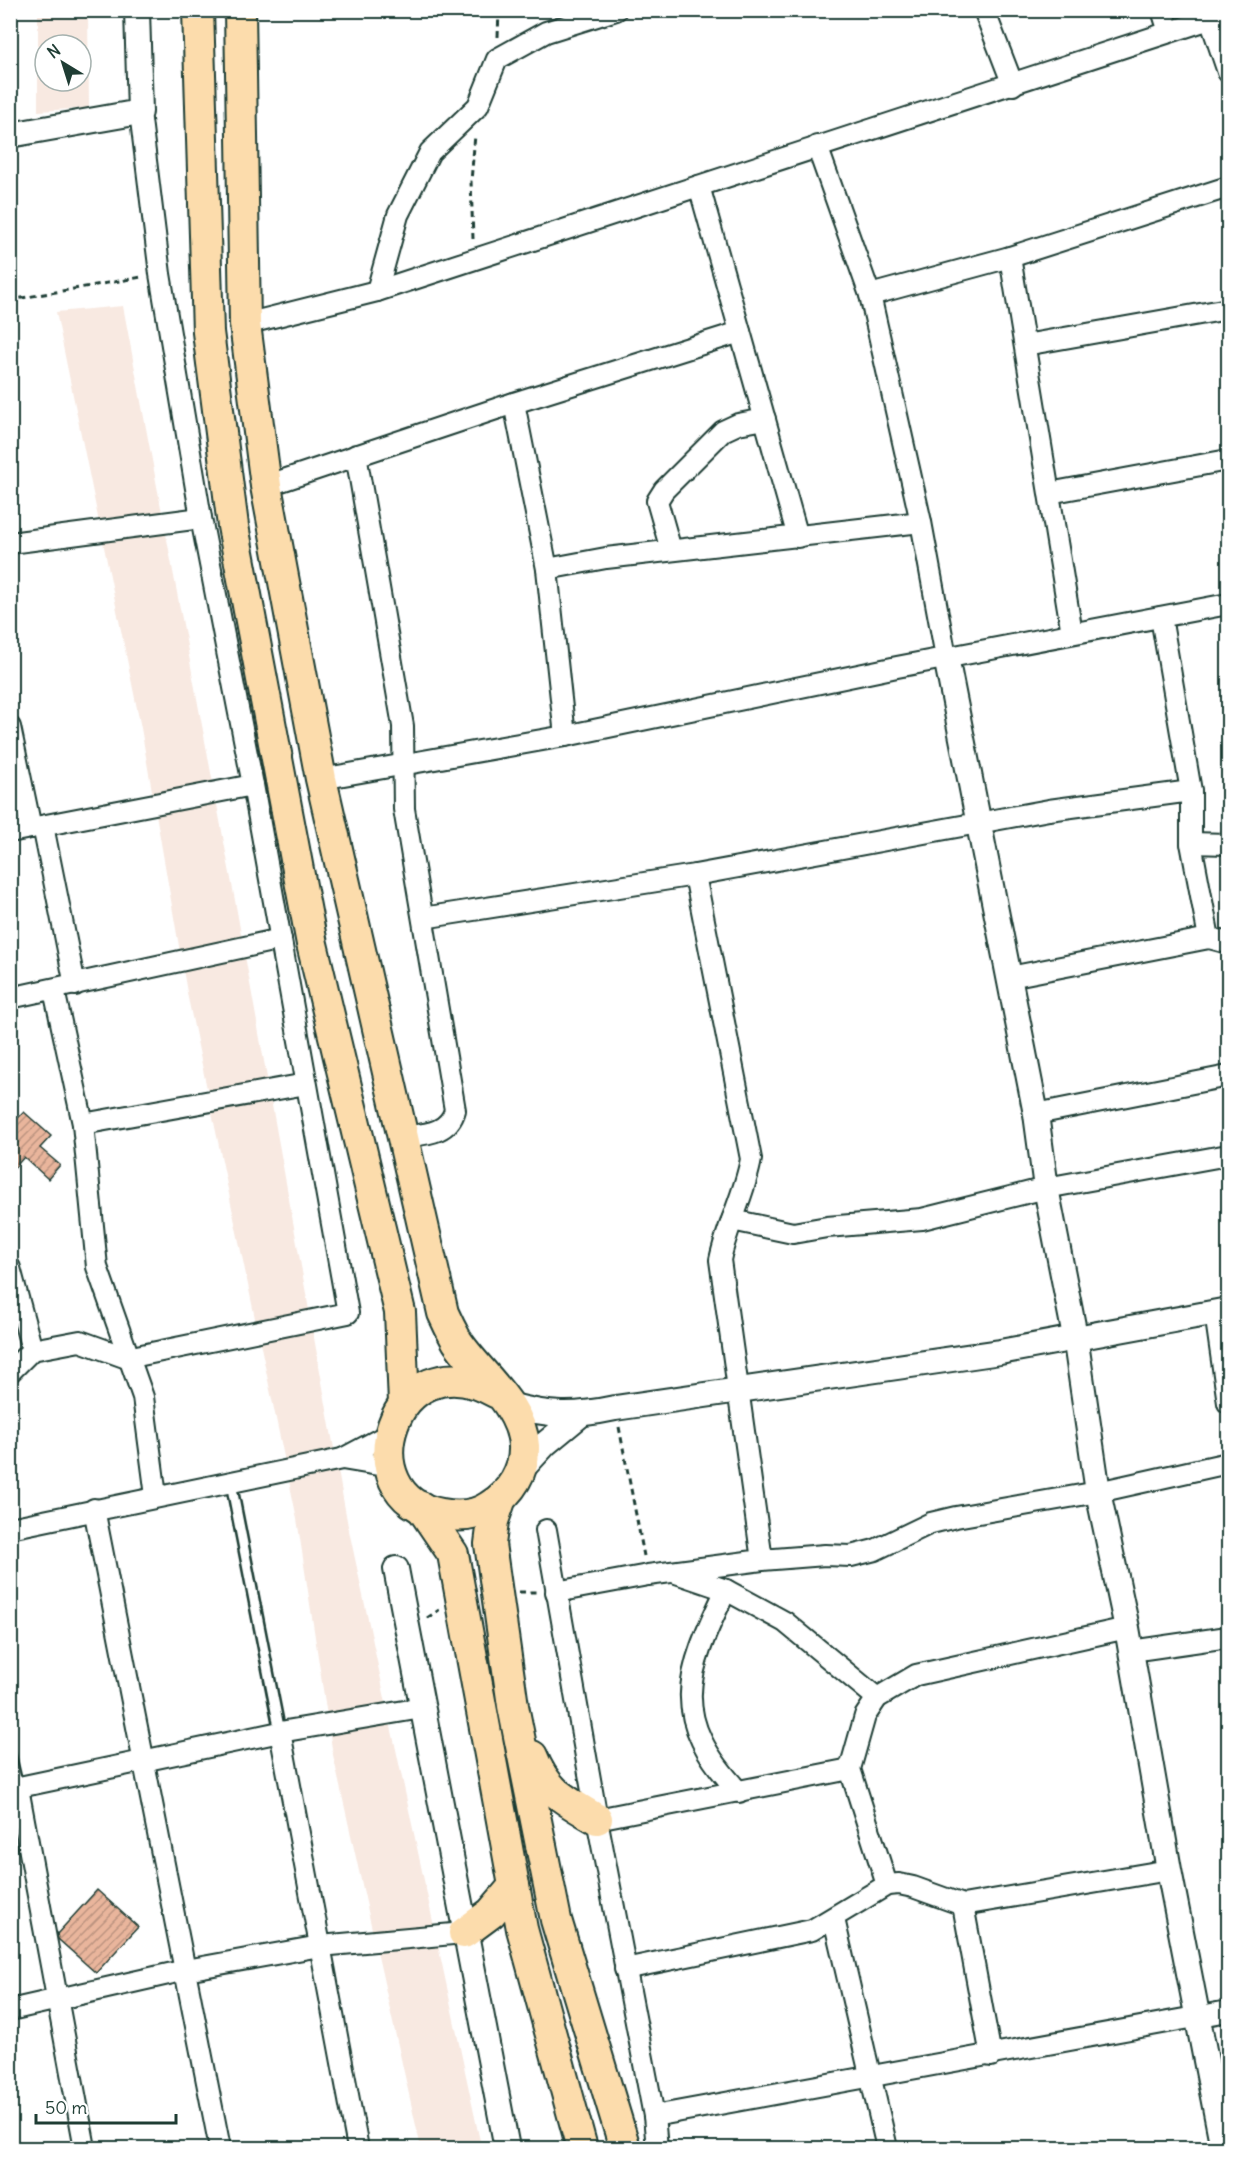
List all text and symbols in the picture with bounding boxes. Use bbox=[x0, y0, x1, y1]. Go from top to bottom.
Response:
north arrow bbox=[33, 33, 93, 93]
text: N bbox=[43, 40, 64, 62]
scale bar bbox=[36, 2087, 176, 2125]
text: 50 m bbox=[45, 2096, 87, 2119]

